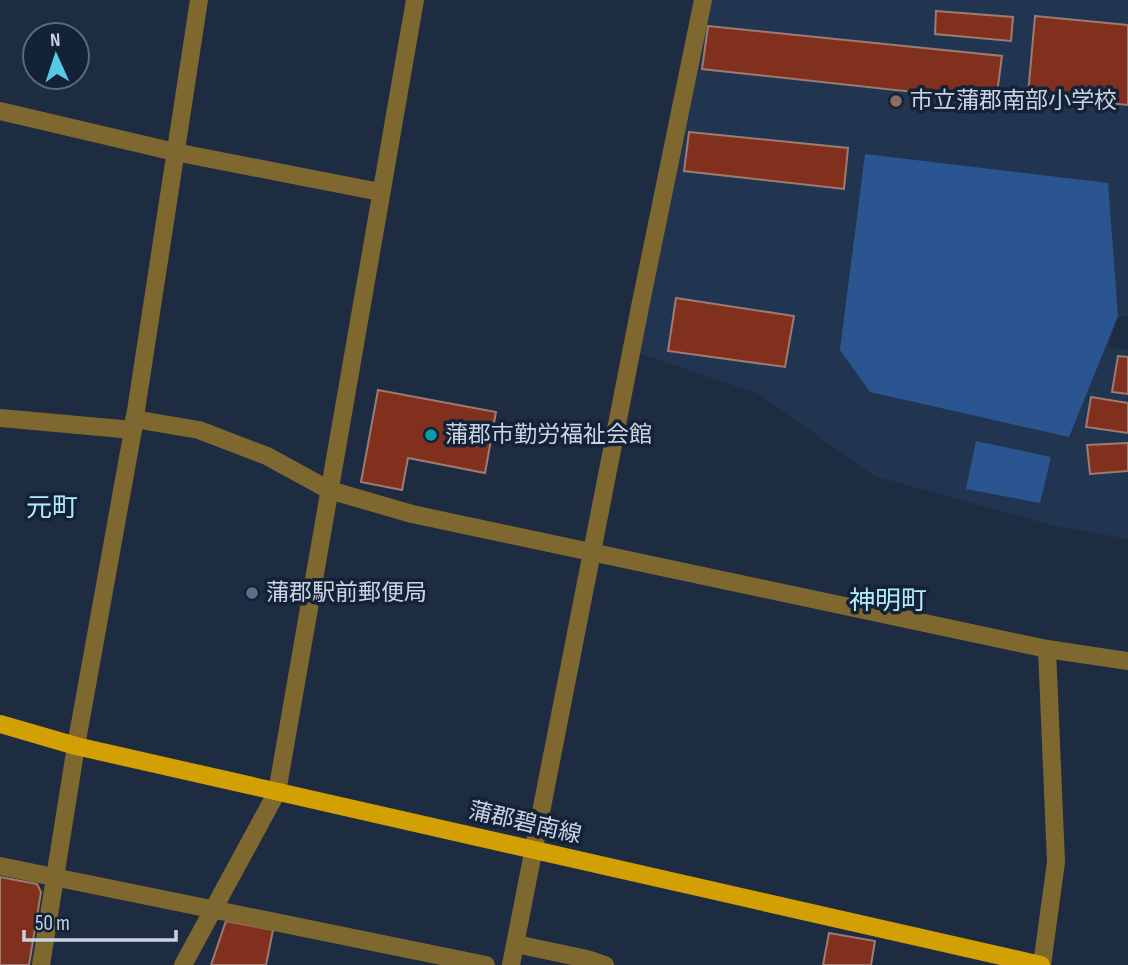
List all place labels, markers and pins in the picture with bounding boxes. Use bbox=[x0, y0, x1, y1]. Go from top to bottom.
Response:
place label: 市立蒲郡南部小学校 bbox=[910, 87, 1117, 115]
marker: 市立蒲郡南部小学校 bbox=[888, 93, 904, 109]
place label: 蒲郡市勤労福祉会館 bbox=[445, 421, 652, 449]
marker: 蒲郡市勤労福祉会館 bbox=[423, 427, 439, 443]
place label: 蒲郡駅前郵便局 bbox=[266, 579, 427, 607]
marker: 蒲郡駅前郵便局 bbox=[244, 585, 260, 601]

